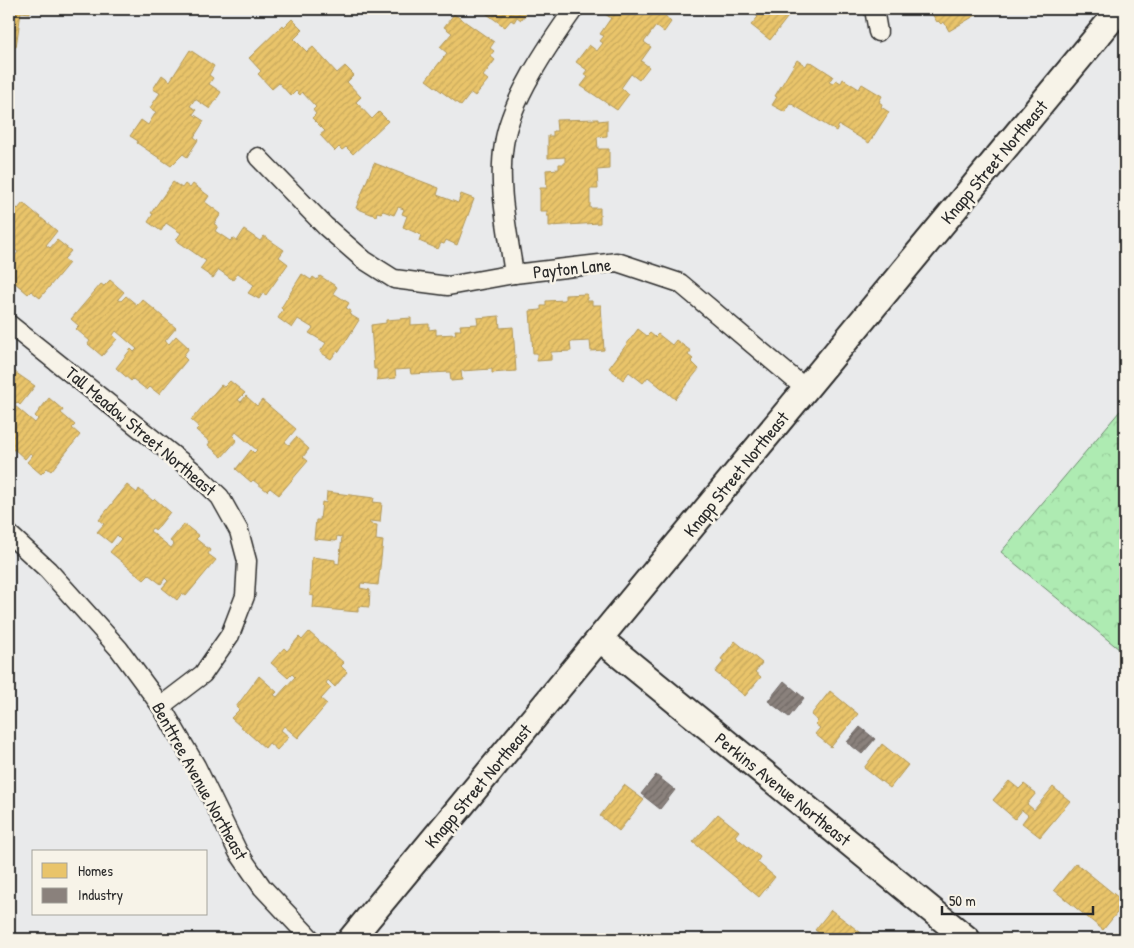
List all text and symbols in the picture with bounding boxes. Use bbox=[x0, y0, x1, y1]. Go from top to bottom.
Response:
street label: Knapp Street Northeast bbox=[935, 94, 1054, 229]
street label: Payton Lane bbox=[532, 251, 612, 285]
street label: Tall Meadow Street Northeast bbox=[60, 360, 222, 502]
street label: Knapp Street Northeast bbox=[677, 405, 795, 542]
street label: Benttree Avenue Northeast bbox=[146, 698, 254, 865]
street label: Knapp Street Northeast bbox=[419, 718, 538, 853]
street label: Perkins Avenue Northeast bbox=[710, 726, 857, 852]
legend bbox=[32, 850, 208, 916]
text: Homes bbox=[78, 860, 113, 881]
scale bar bbox=[942, 883, 1093, 915]
text: Industry bbox=[78, 884, 123, 905]
text: 50 m bbox=[949, 890, 976, 911]

